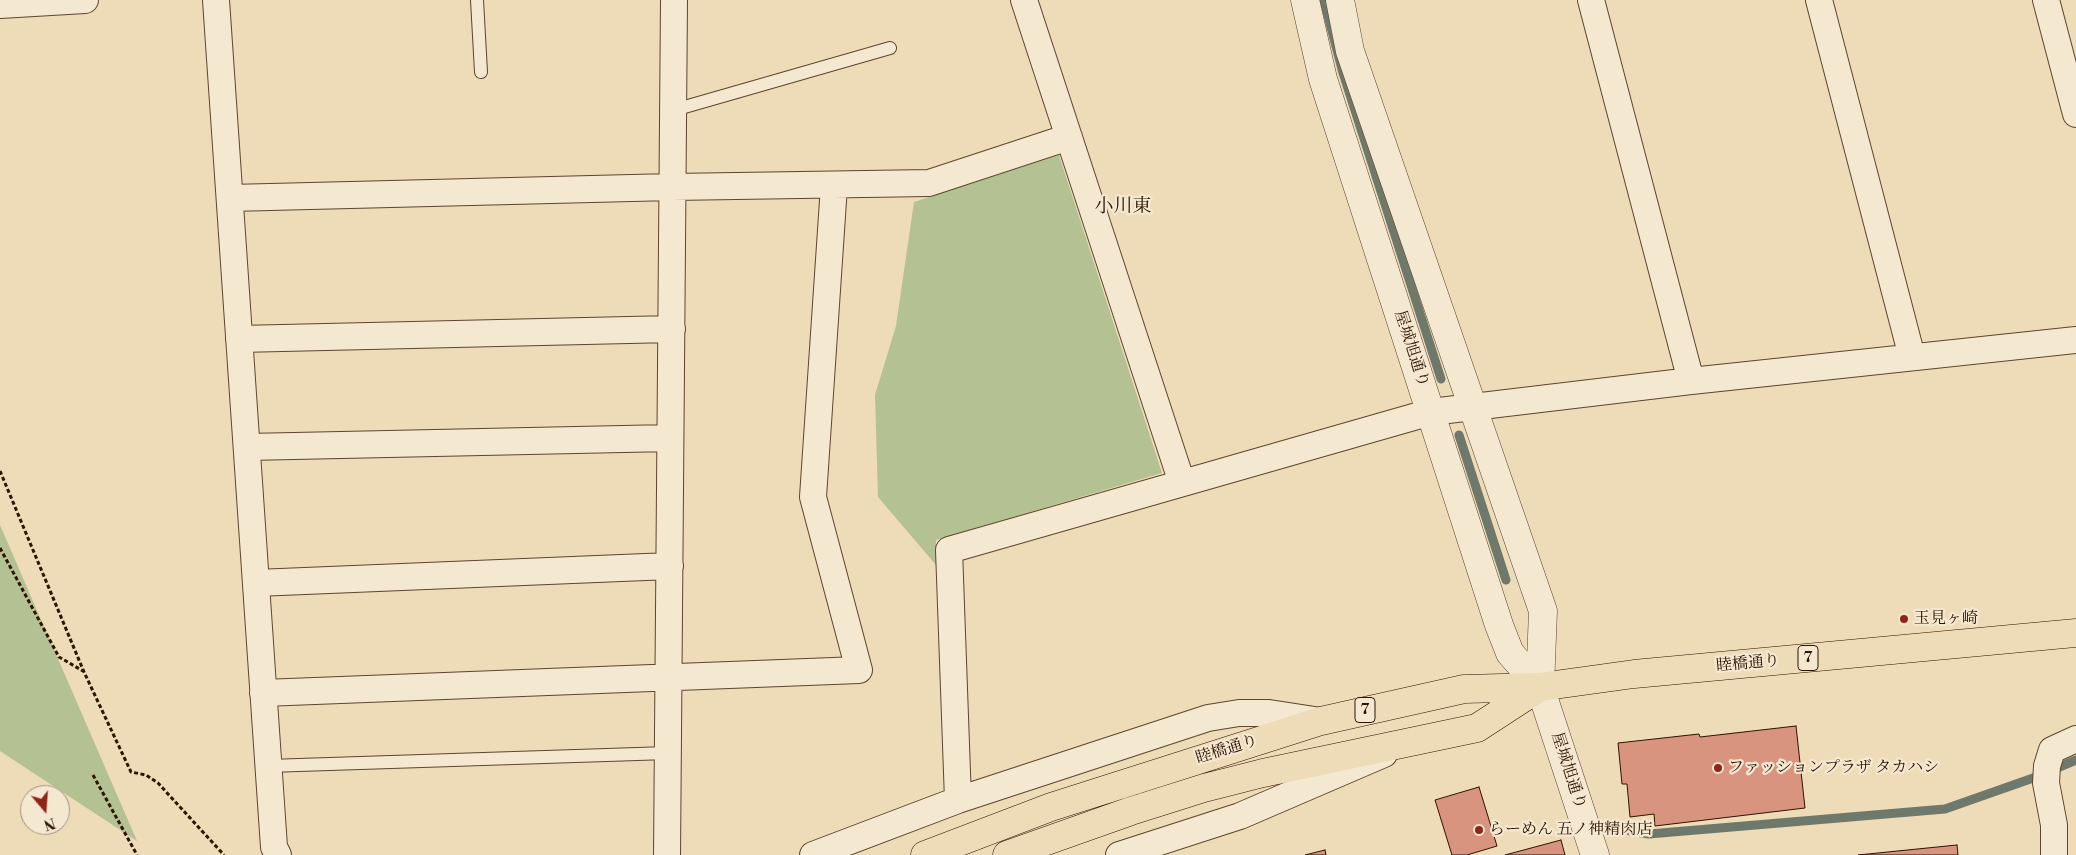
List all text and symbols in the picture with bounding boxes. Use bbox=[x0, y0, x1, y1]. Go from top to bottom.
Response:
district label: 小川東 bbox=[1095, 196, 1151, 218]
street label: 屋城旭通り bbox=[1390, 308, 1432, 390]
place label: 玉見ヶ崎 bbox=[1914, 609, 1978, 629]
marker: 玉見ヶ崎 bbox=[1898, 613, 1910, 625]
road number: 7 bbox=[1798, 646, 1818, 670]
street label: 睦橋通り bbox=[1715, 652, 1781, 676]
road number: 7 bbox=[1355, 698, 1375, 722]
street label: 屋城旭通り bbox=[1547, 730, 1589, 812]
street label: 睦橋通り bbox=[1194, 731, 1260, 769]
place label: ファッションプラザ タカハシ bbox=[1728, 758, 1939, 778]
marker: ファッションプラザ タカハシ bbox=[1712, 762, 1724, 774]
north arrow bbox=[20, 785, 70, 835]
text: N bbox=[41, 813, 57, 834]
place label: らーめん 五ノ神精肉店 bbox=[1489, 820, 1652, 840]
marker: らーめん 五ノ神精肉店 bbox=[1473, 824, 1485, 836]

